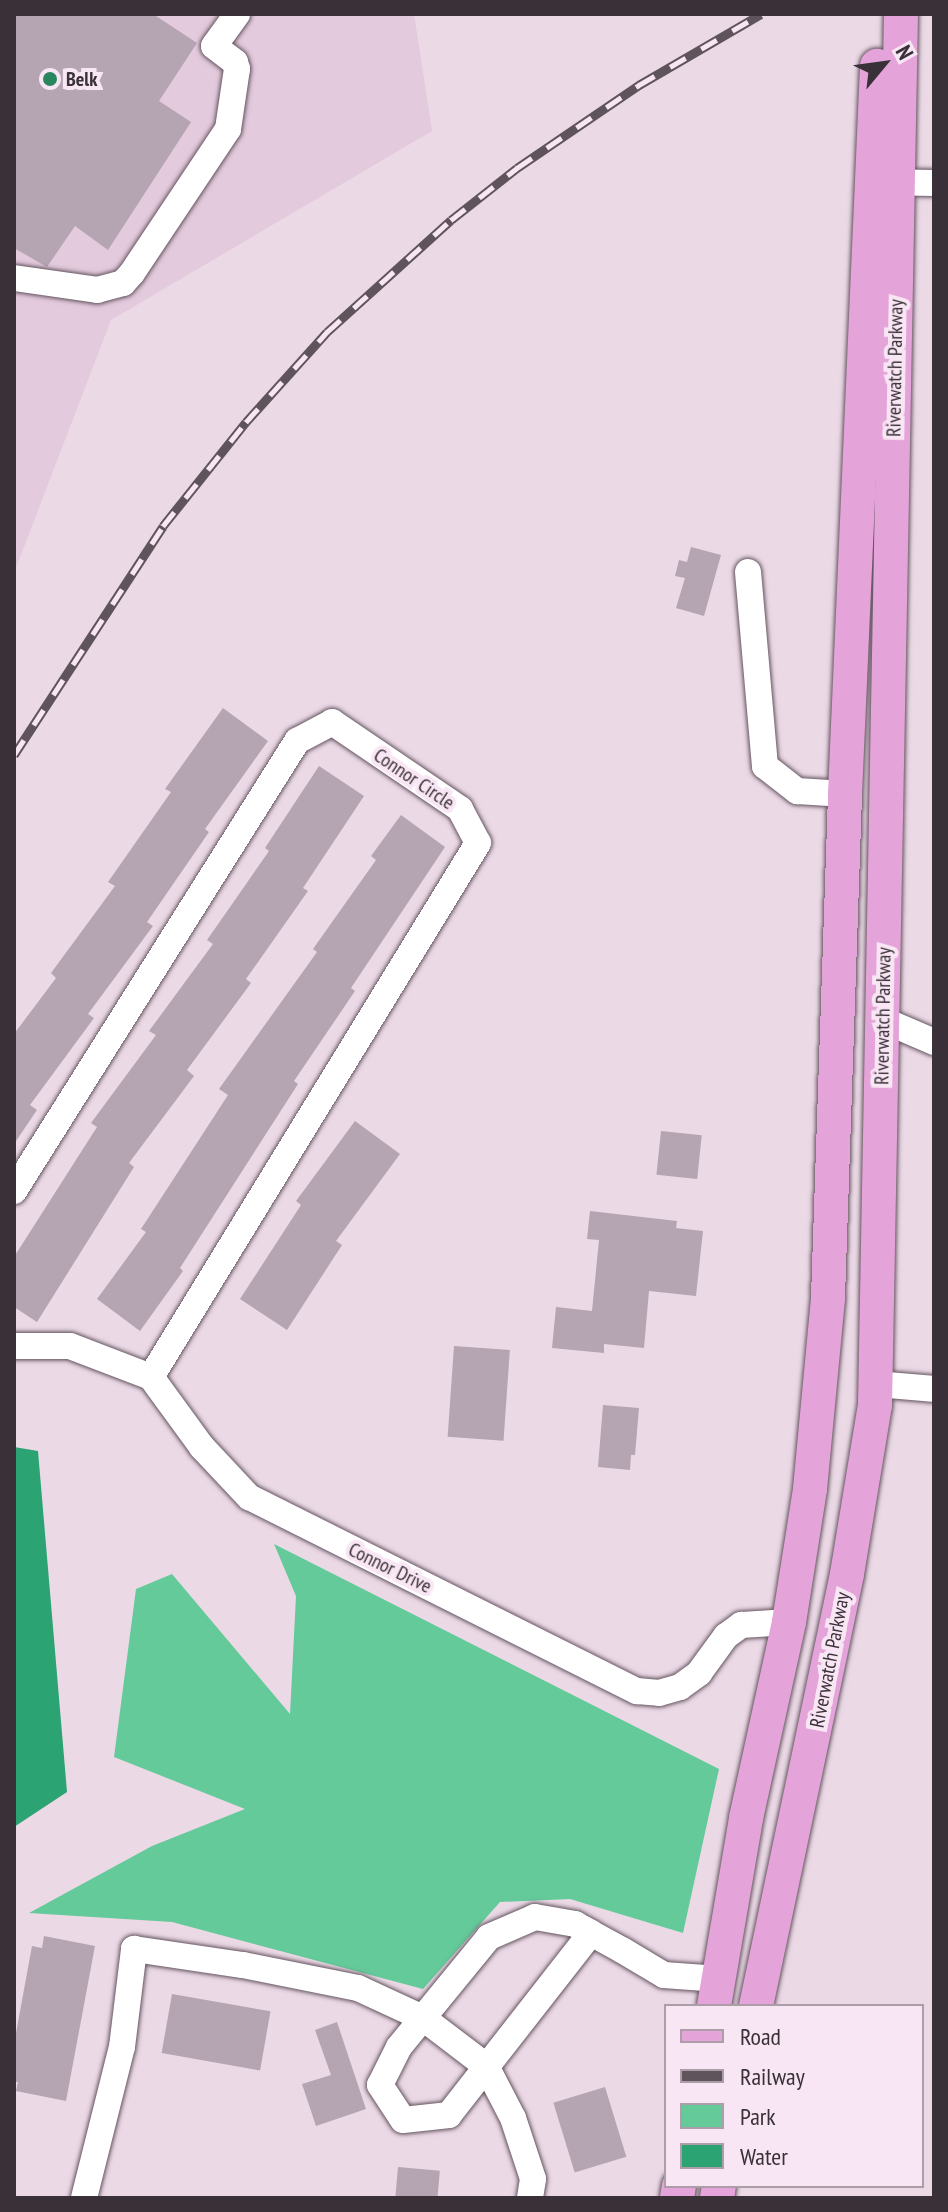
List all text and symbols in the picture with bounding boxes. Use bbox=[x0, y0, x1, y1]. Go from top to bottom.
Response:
north arrow bbox=[844, 24, 924, 104]
text: N bbox=[890, 40, 920, 64]
place label: Belk bbox=[66, 67, 97, 91]
marker: Belk bbox=[41, 70, 59, 88]
street label: Riverwatch Parkway bbox=[882, 299, 908, 437]
street label: Connor Circle bbox=[369, 743, 459, 815]
street label: Riverwatch Parkway bbox=[870, 947, 896, 1085]
street label: Connor Drive bbox=[345, 1538, 435, 1598]
street label: Riverwatch Parkway bbox=[805, 1590, 855, 1730]
legend bbox=[664, 2004, 924, 2188]
text: Road bbox=[740, 2021, 781, 2052]
text: Railway bbox=[740, 2061, 805, 2092]
text: Park bbox=[740, 2101, 776, 2132]
text: Water bbox=[740, 2141, 788, 2172]

